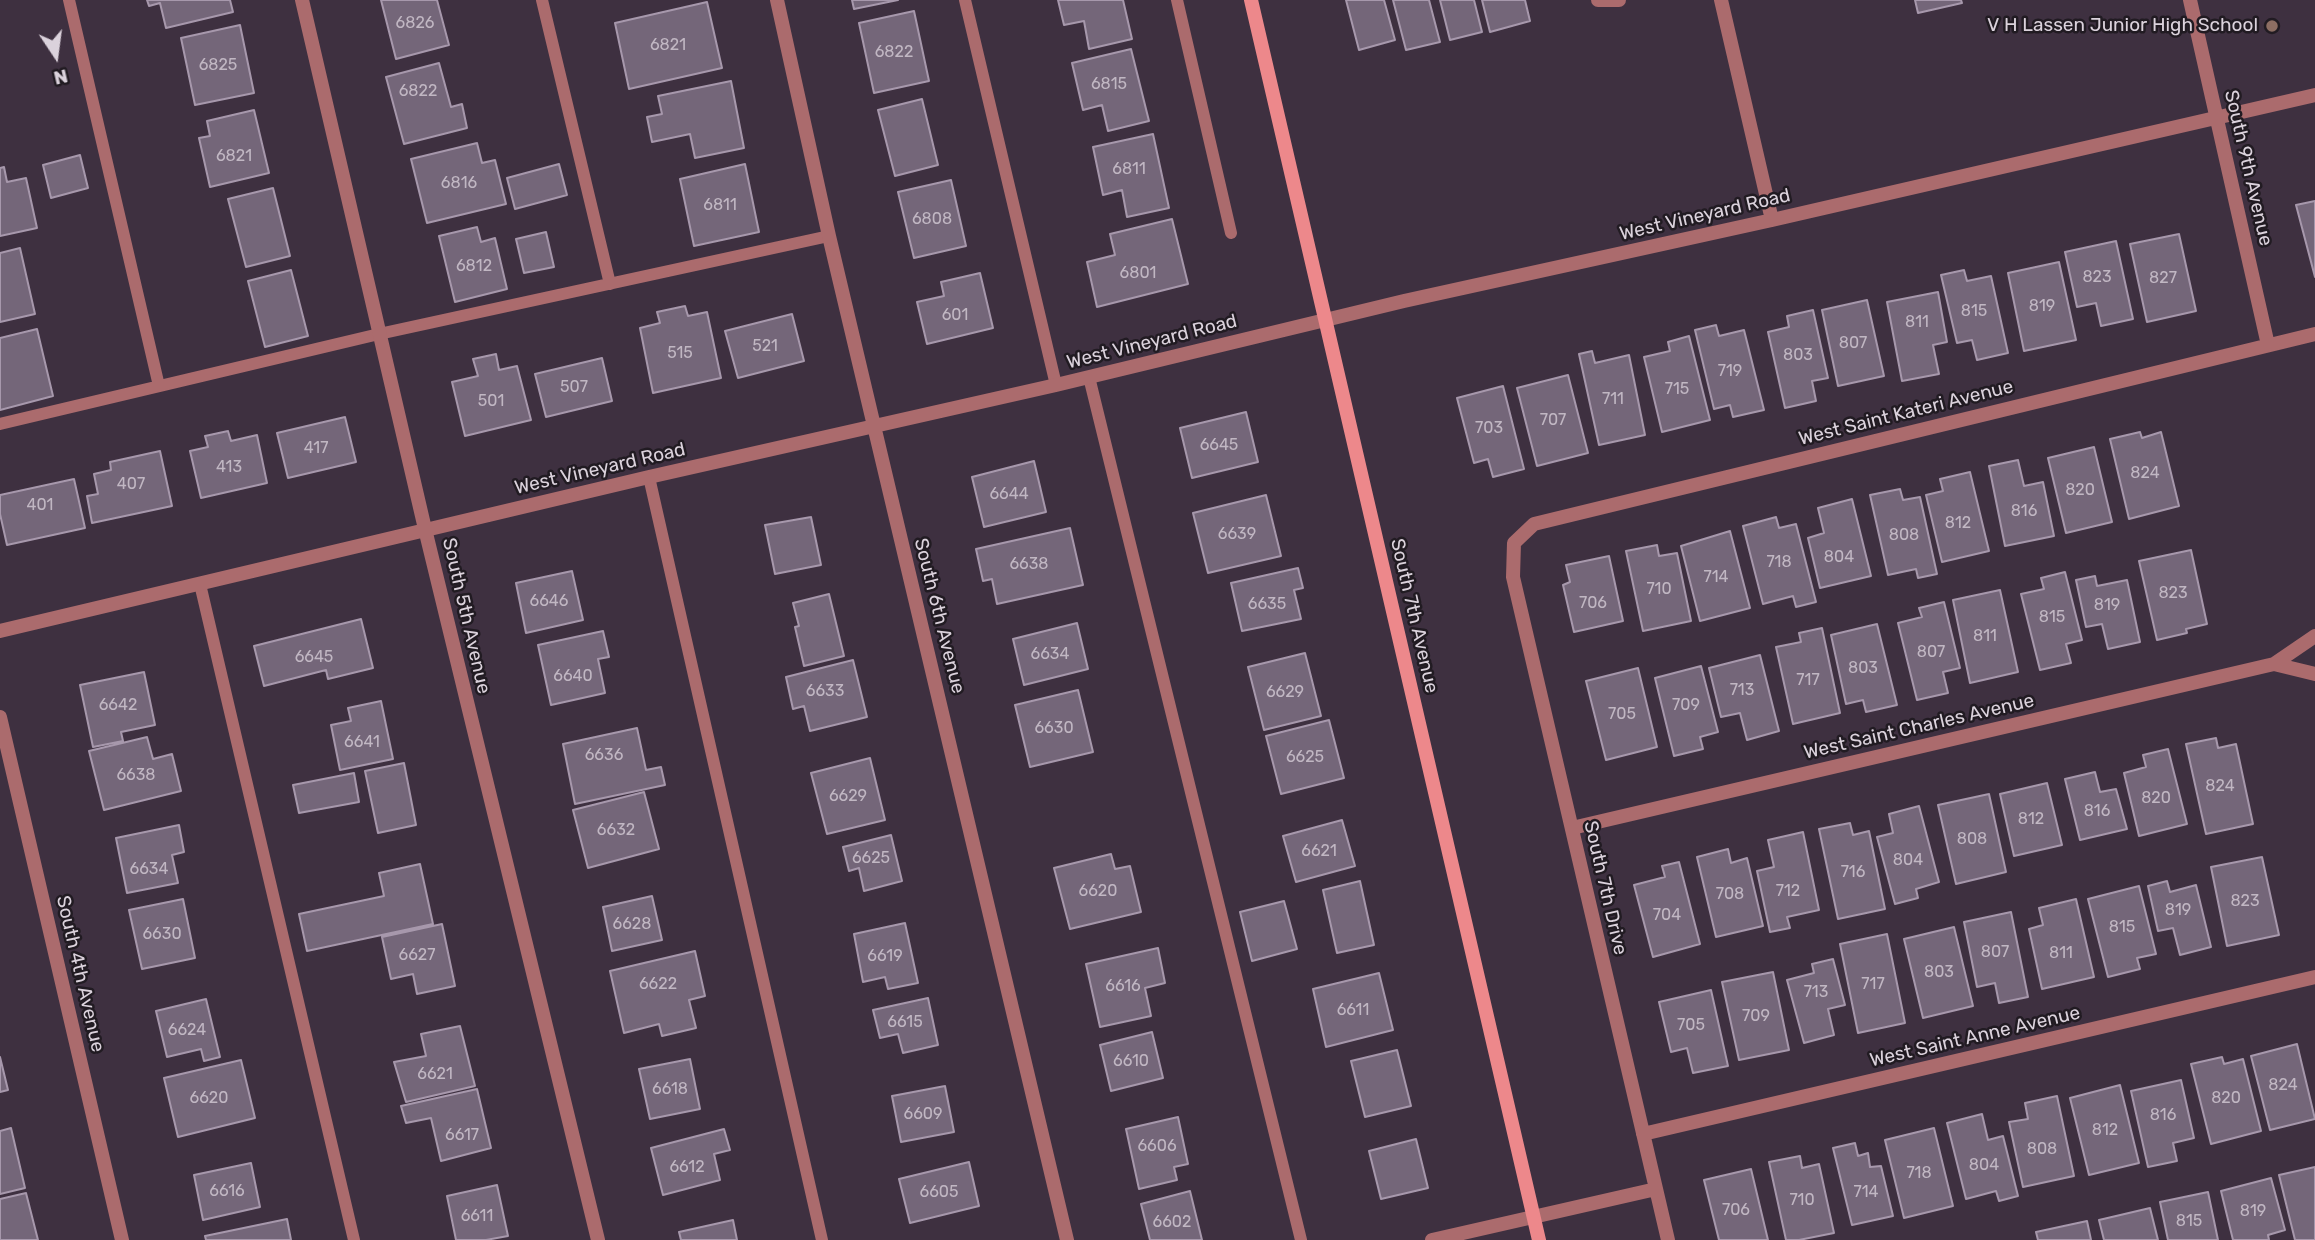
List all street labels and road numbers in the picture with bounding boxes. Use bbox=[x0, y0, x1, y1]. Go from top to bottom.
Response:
street label: South 9th Avenue bbox=[2219, 88, 2277, 248]
street label: West Vineyard Road bbox=[1617, 184, 1793, 246]
street label: West Vineyard Road bbox=[1065, 310, 1239, 374]
street label: West Saint Kateri Avenue bbox=[1796, 375, 2016, 451]
street label: West Vineyard Road bbox=[512, 438, 688, 500]
street label: South 5th Avenue bbox=[437, 536, 495, 696]
street label: South 6th Avenue bbox=[909, 536, 969, 696]
street label: South 7th Avenue bbox=[1385, 537, 1443, 695]
street label: West Saint Charles Avenue bbox=[1802, 689, 2036, 765]
street label: South 7th Drive bbox=[1578, 819, 1632, 957]
street label: South 4th Avenue bbox=[51, 894, 109, 1054]
street label: West Saint Anne Avenue bbox=[1868, 1002, 2082, 1072]

